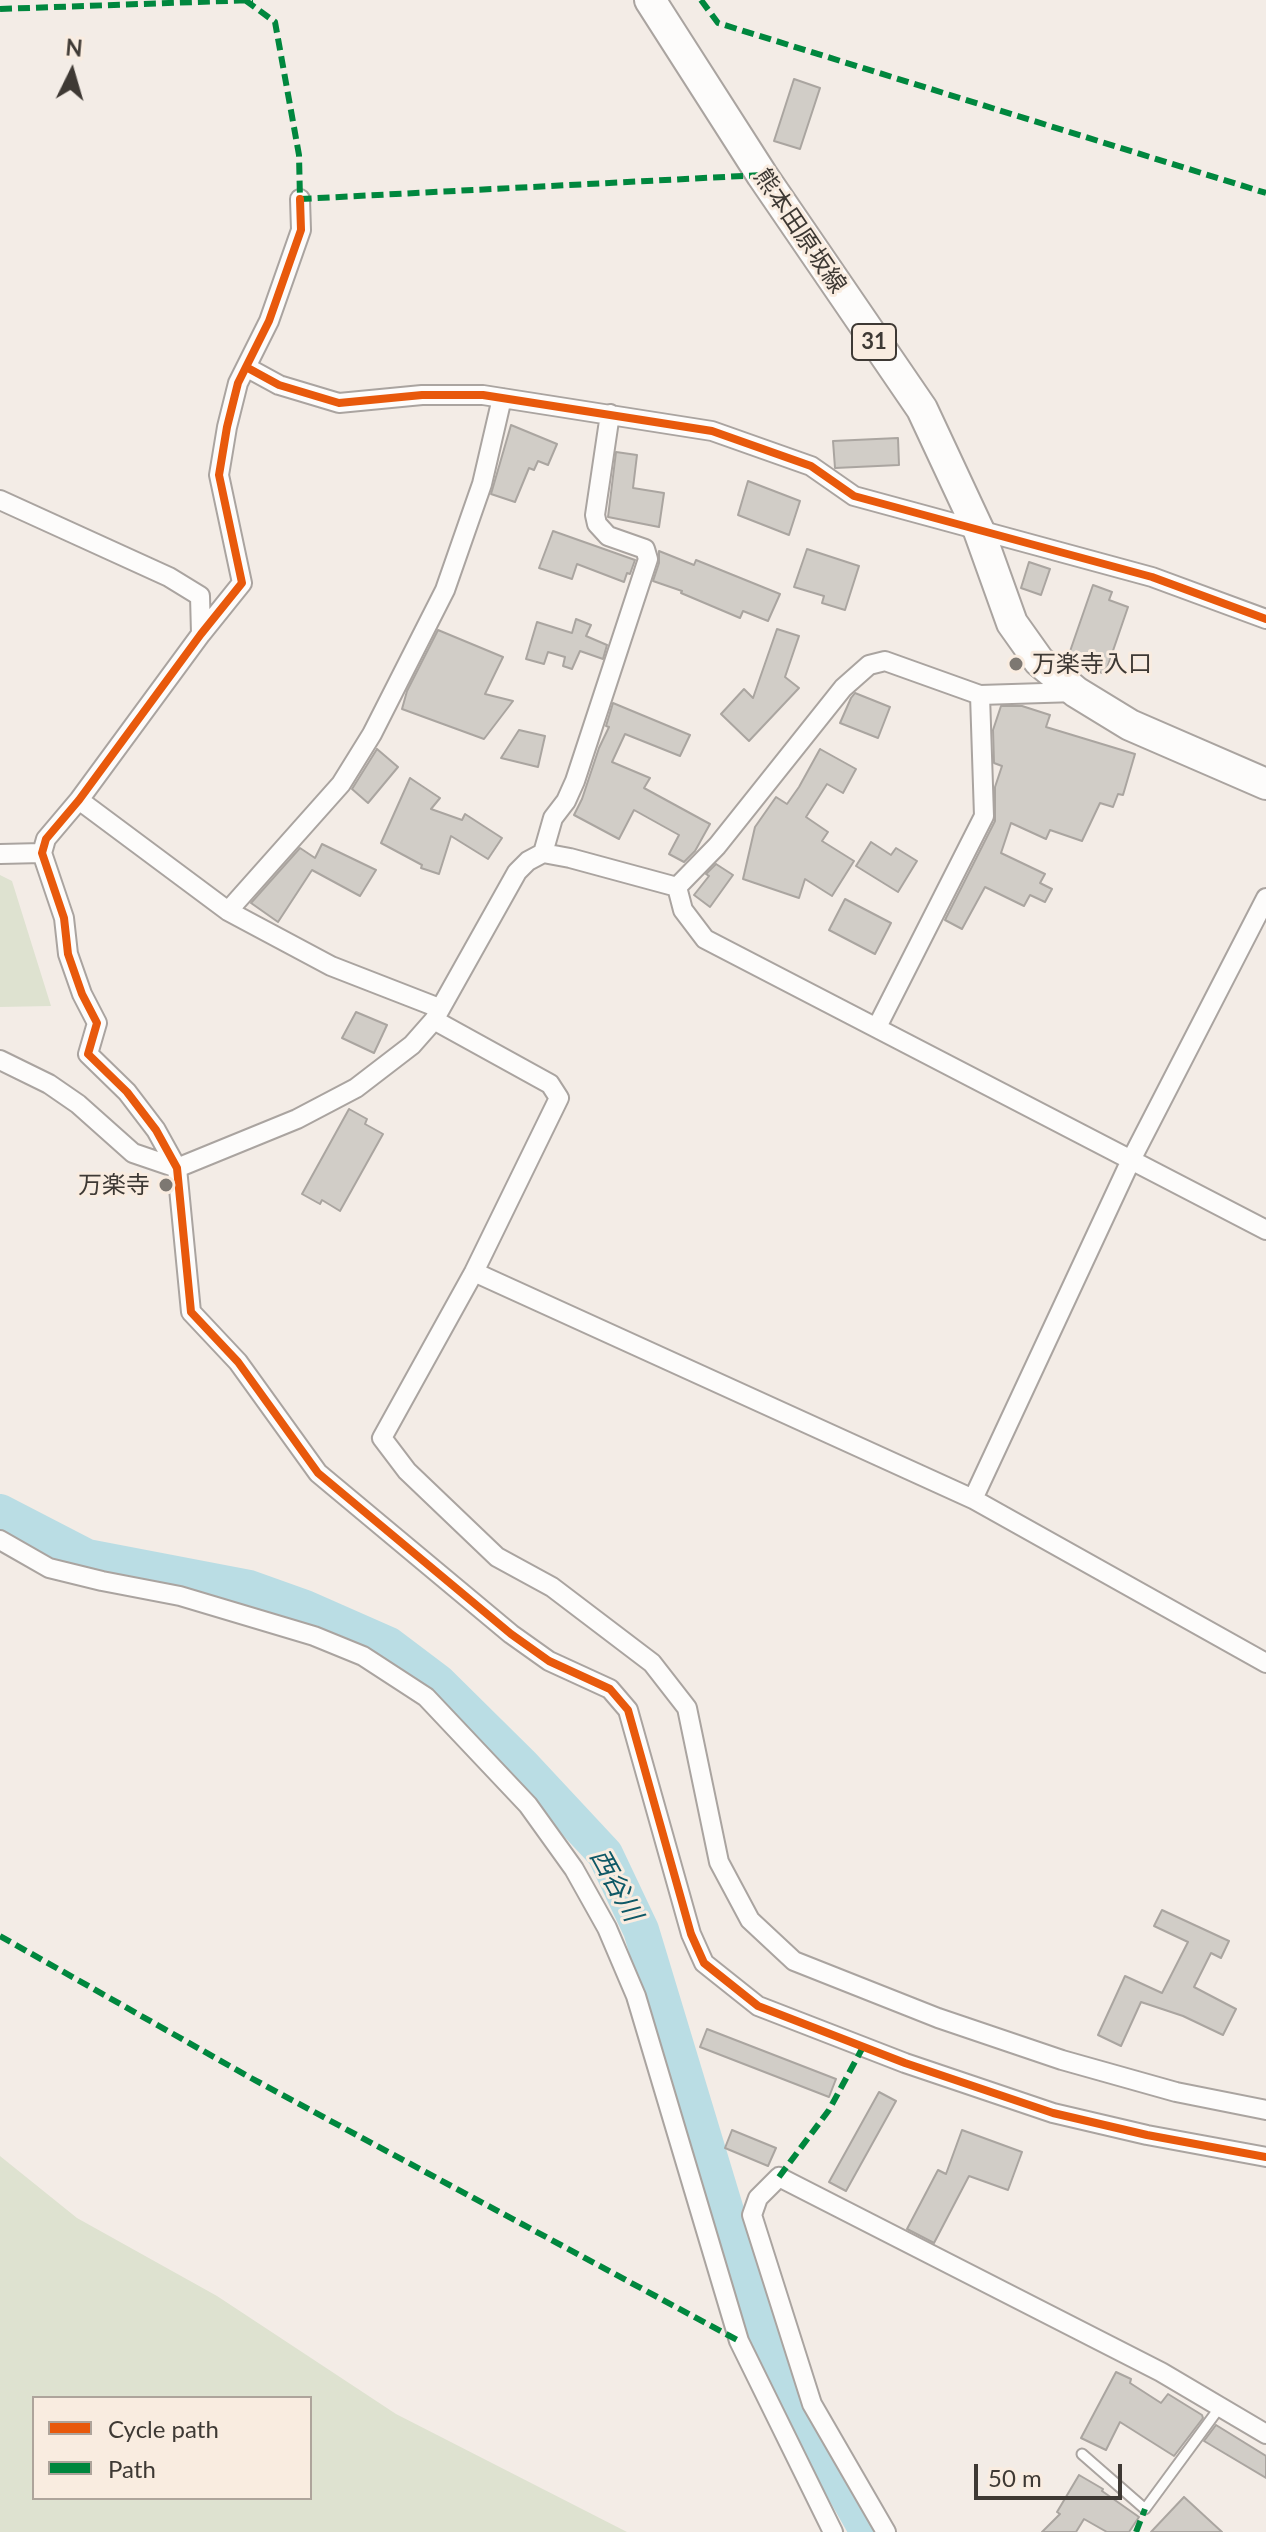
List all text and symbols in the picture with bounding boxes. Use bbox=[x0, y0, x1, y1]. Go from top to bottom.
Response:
north arrow bbox=[32, 32, 112, 112]
text: N bbox=[65, 33, 84, 62]
street label: 熊本田原坂線 bbox=[748, 163, 852, 299]
road number: 31 bbox=[852, 324, 896, 360]
place label: 万楽寺入口 bbox=[1032, 650, 1152, 678]
marker: 万楽寺入口 bbox=[1007, 655, 1025, 673]
place label: 万楽寺 bbox=[78, 1171, 150, 1199]
marker: 万楽寺 bbox=[157, 1176, 175, 1194]
water label: 西谷川 bbox=[583, 1843, 649, 1927]
legend bbox=[32, 2396, 312, 2500]
text: Cycle path bbox=[108, 2414, 219, 2443]
scale bar bbox=[978, 2448, 1126, 2498]
text: Path bbox=[108, 2454, 156, 2483]
text: 50 m bbox=[988, 2463, 1042, 2492]

